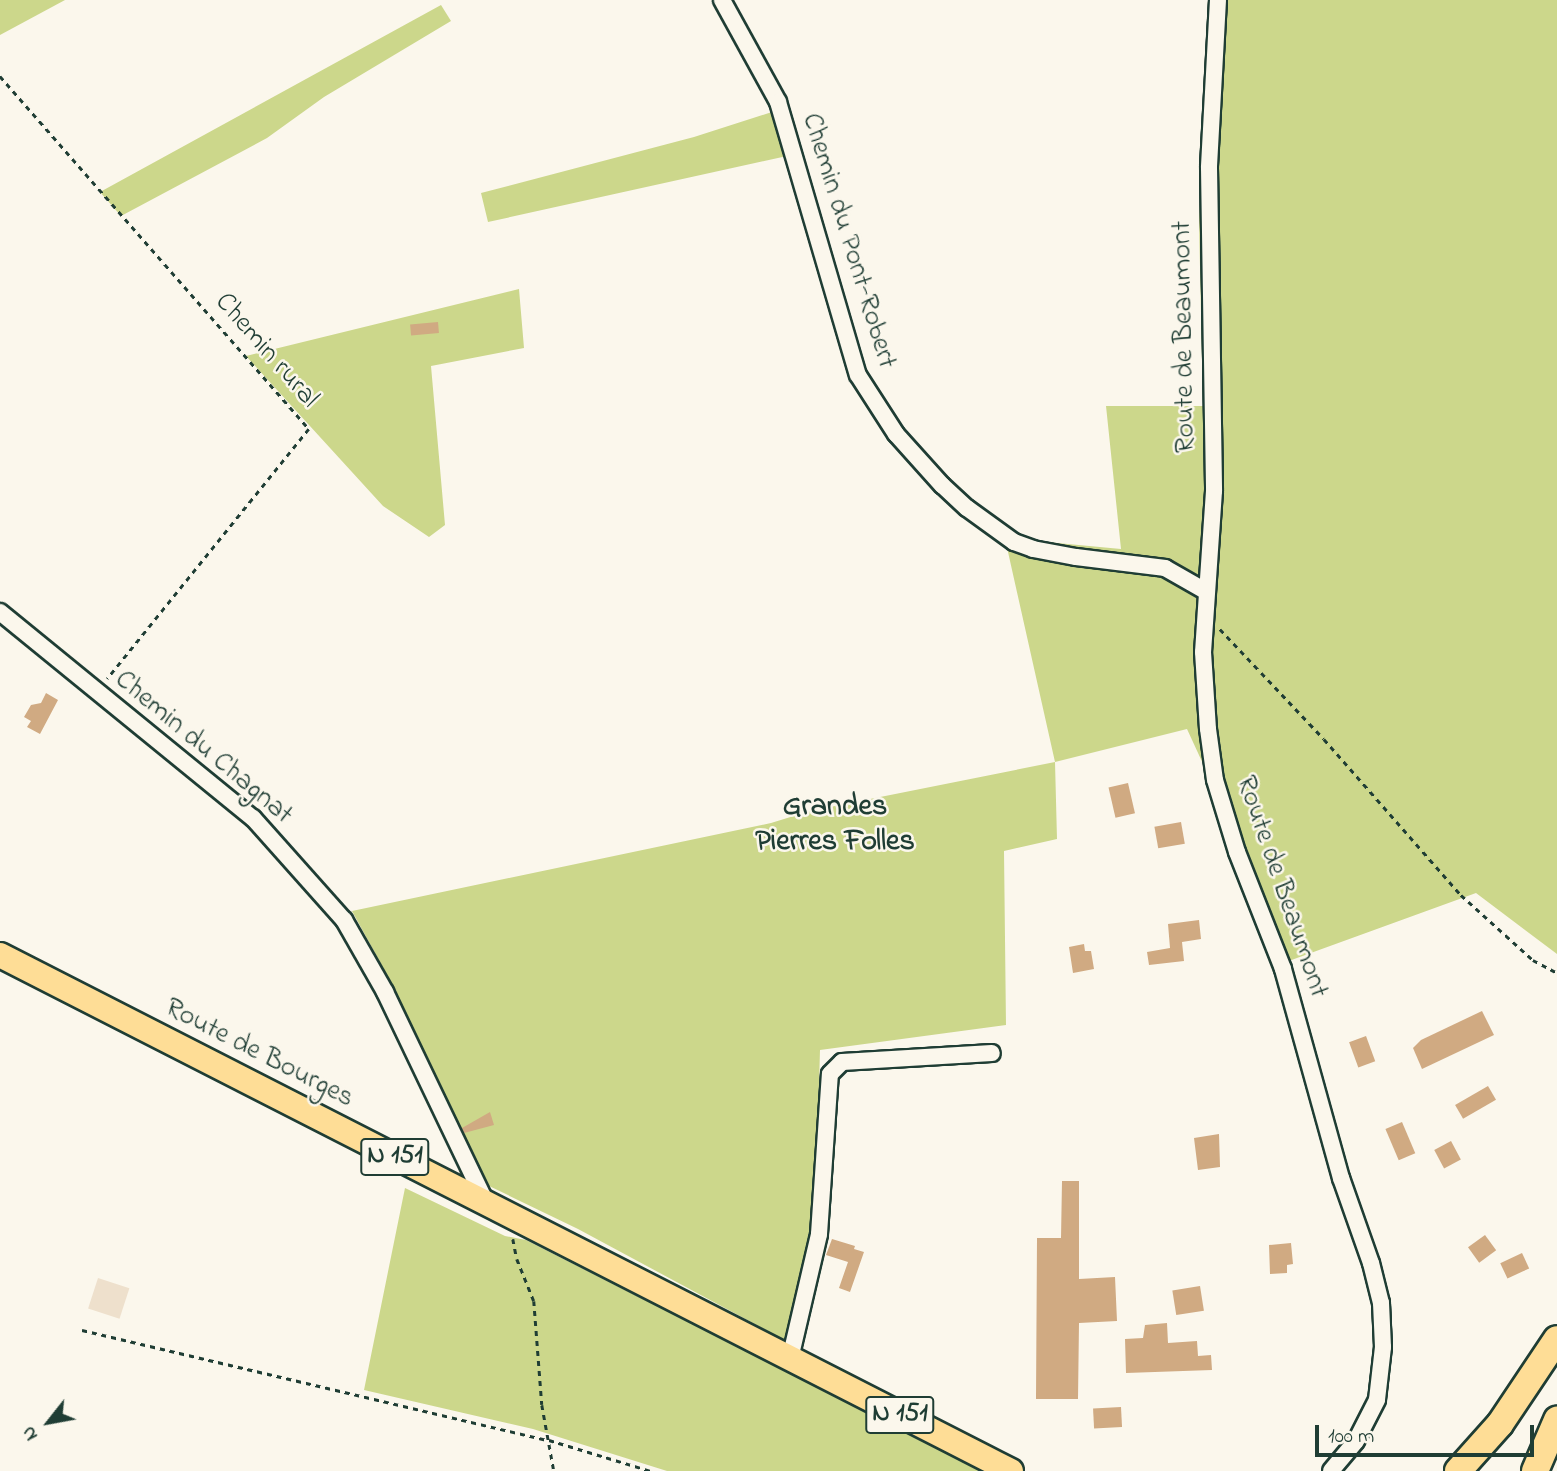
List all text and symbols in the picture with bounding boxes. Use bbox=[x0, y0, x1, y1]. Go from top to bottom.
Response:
street label: Chemin du Pont-Robert bbox=[793, 109, 903, 373]
street label: Route de Beaumont bbox=[1166, 221, 1204, 453]
street label: Chemin rural bbox=[207, 286, 325, 416]
street label: Chemin du Chagnat bbox=[107, 664, 299, 832]
street label: Route de Beaumont bbox=[1227, 772, 1335, 1002]
district label: Grandes Pierres Folles bbox=[755, 789, 915, 860]
street label: Route de Bourges bbox=[159, 992, 359, 1116]
road number: N 151 bbox=[360, 1134, 430, 1180]
north arrow bbox=[14, 1387, 84, 1457]
road number: N 151 bbox=[865, 1392, 935, 1438]
scale bar bbox=[1319, 1412, 1538, 1456]
text: N bbox=[16, 1421, 45, 1446]
text: 100 m bbox=[1328, 1422, 1374, 1452]

